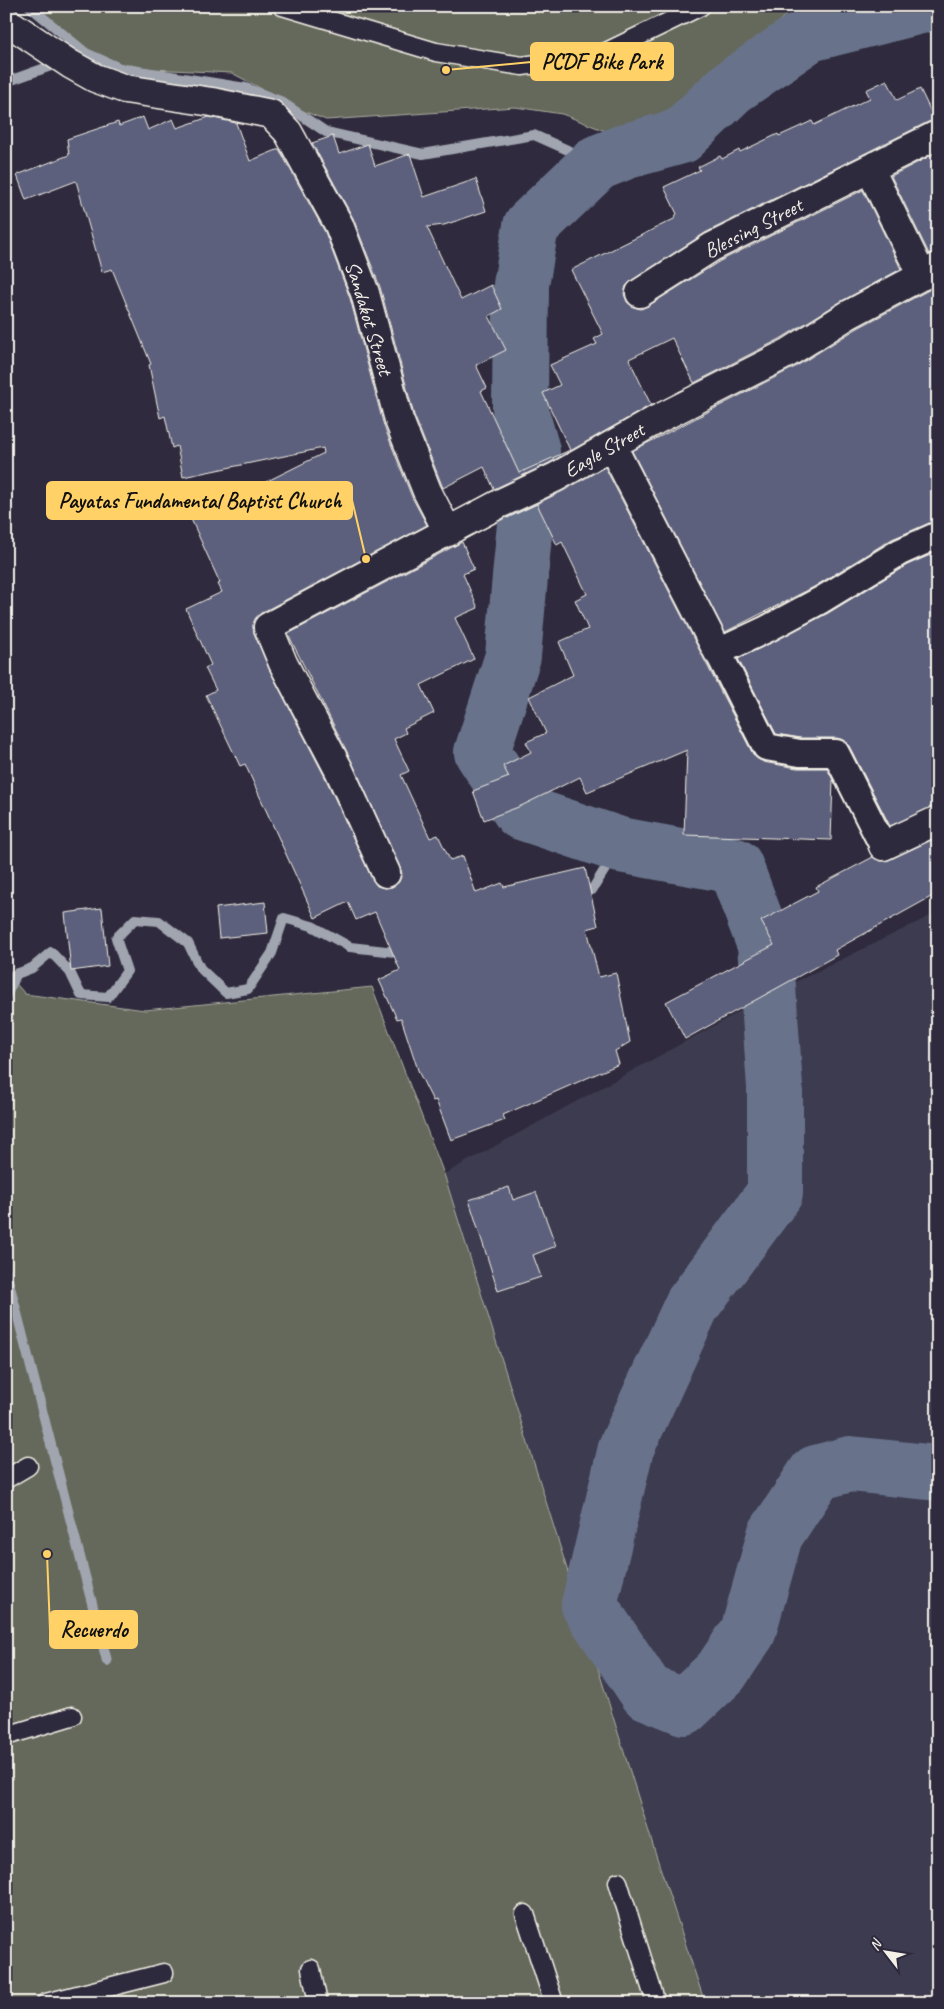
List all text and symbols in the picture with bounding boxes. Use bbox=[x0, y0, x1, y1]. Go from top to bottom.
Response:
callout: PCDF Bike Park bbox=[531, 43, 673, 80]
text: PCDF Bike Park bbox=[542, 48, 664, 76]
street label: Blessing Street bbox=[699, 191, 808, 264]
street label: Sandakot Street bbox=[339, 258, 399, 380]
street label: Eagle Street bbox=[559, 416, 651, 483]
callout: Payatas Fundamental Baptist Church bbox=[47, 482, 352, 519]
text: Payatas Fundamental Baptist Church bbox=[59, 487, 342, 515]
callout: Recuerdo bbox=[50, 1611, 137, 1648]
text: Recuerdo bbox=[60, 1616, 130, 1644]
north arrow bbox=[862, 1926, 912, 1976]
text: N bbox=[866, 1935, 886, 1954]

